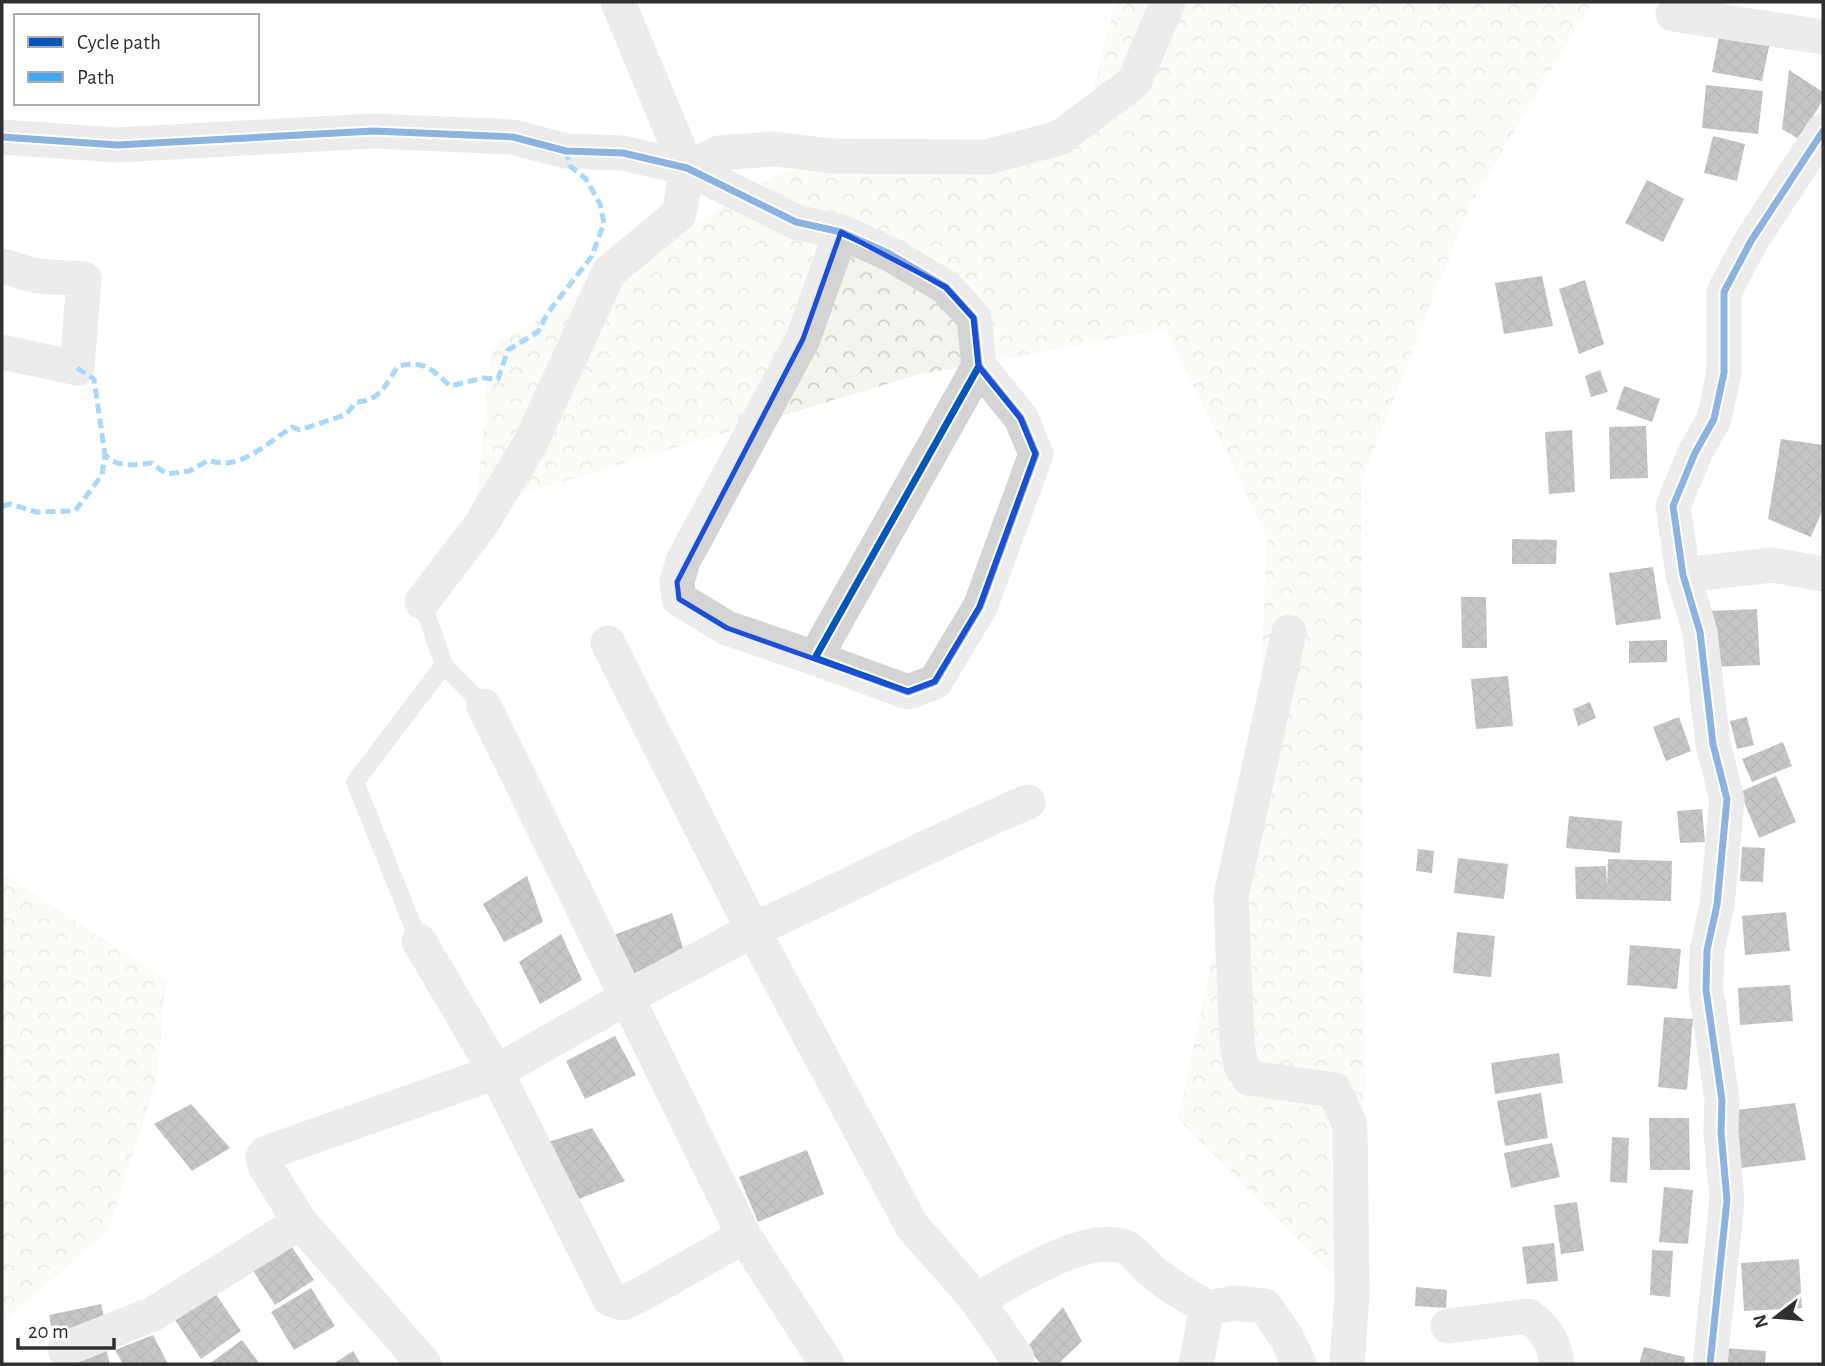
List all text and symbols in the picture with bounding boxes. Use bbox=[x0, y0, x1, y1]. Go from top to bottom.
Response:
legend bbox=[14, 14, 259, 105]
text: Cycle path bbox=[77, 32, 161, 53]
text: Path bbox=[77, 67, 115, 88]
north arrow bbox=[1741, 1282, 1811, 1352]
scale bar bbox=[18, 1306, 114, 1350]
text: N bbox=[1750, 1312, 1772, 1330]
text: 20 m bbox=[28, 1321, 69, 1342]

